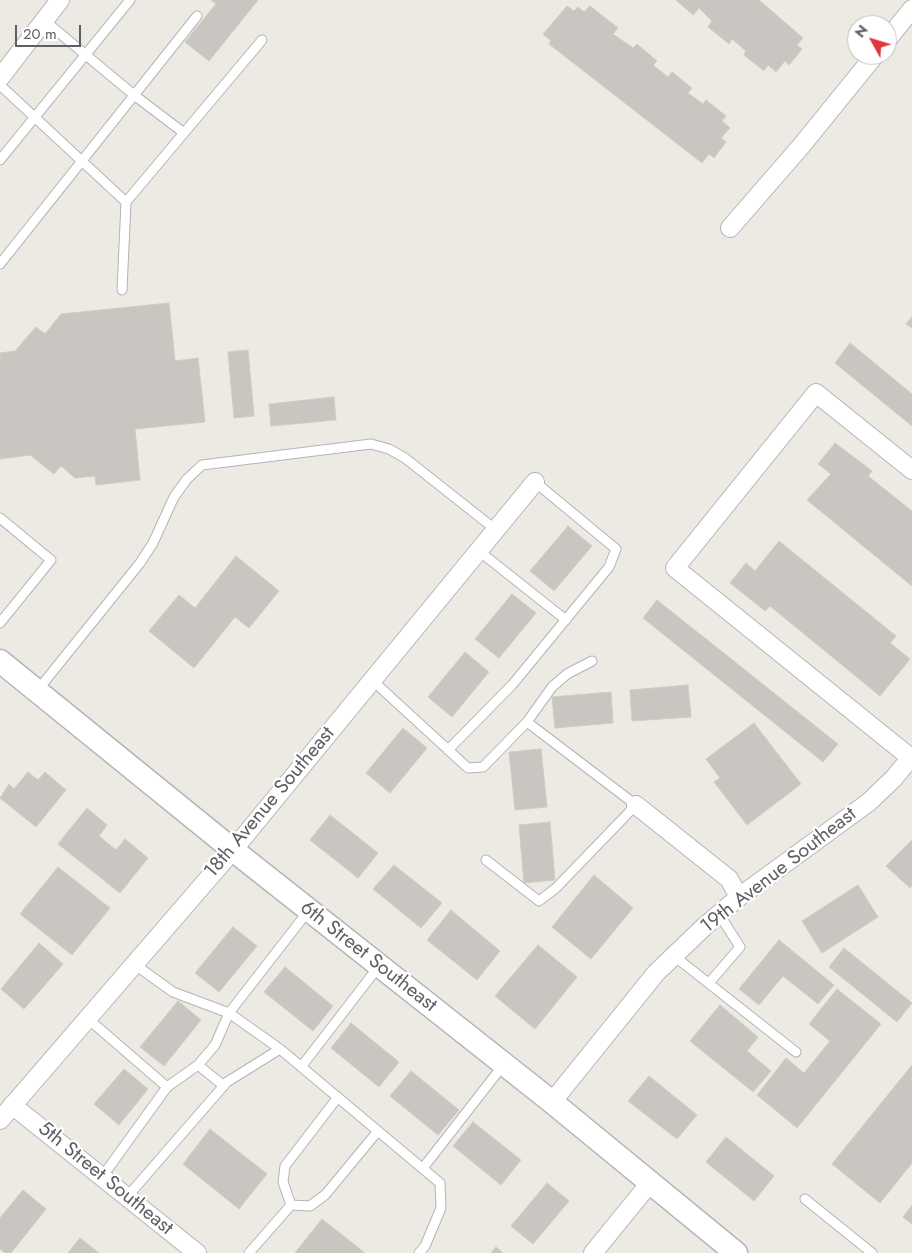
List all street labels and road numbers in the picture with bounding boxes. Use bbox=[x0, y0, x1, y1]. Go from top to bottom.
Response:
street label: 18th Avenue Southeast bbox=[200, 723, 340, 883]
street label: 19th Avenue Southeast bbox=[697, 803, 861, 939]
street label: 6th Street Southeast bbox=[295, 896, 441, 1018]
street label: 5th Street Southeast bbox=[33, 1117, 177, 1241]

